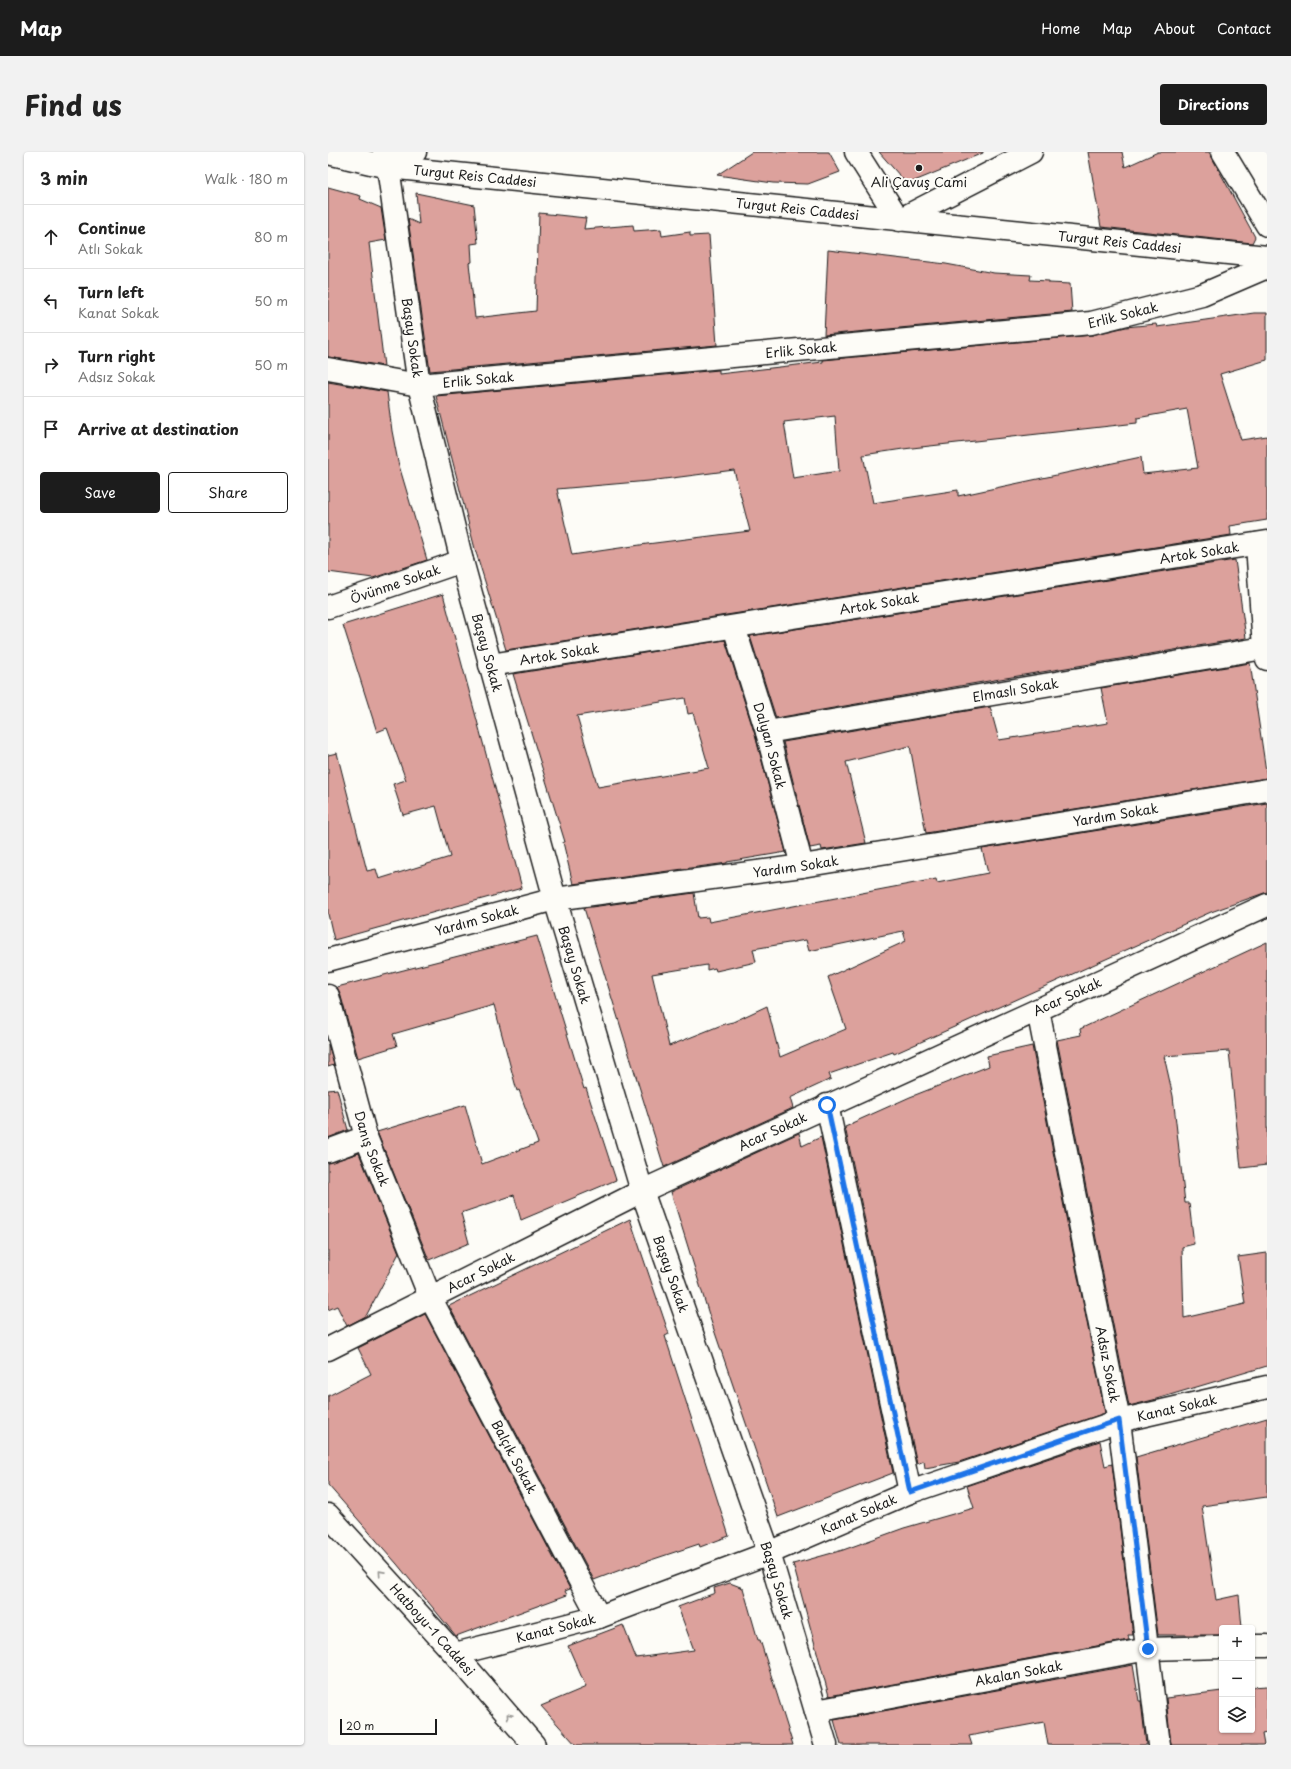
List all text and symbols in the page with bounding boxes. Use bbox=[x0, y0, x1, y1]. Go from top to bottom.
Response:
text: Map bbox=[20, 14, 62, 42]
text: Home bbox=[1041, 18, 1080, 39]
text: Map bbox=[1102, 18, 1132, 39]
text: About bbox=[1154, 18, 1195, 39]
text: Contact bbox=[1217, 18, 1271, 39]
text: Find us bbox=[24, 83, 122, 126]
button: Directions bbox=[1160, 84, 1267, 125]
street label: Turgut Reis Caddesi bbox=[412, 160, 538, 191]
marker: Ali Çavuş Cami bbox=[914, 163, 924, 173]
text: 3 min bbox=[40, 165, 88, 191]
text: Walk · 180 m bbox=[205, 169, 288, 188]
place label: Ali Çavuş Cami bbox=[871, 172, 967, 191]
street label: Turgut Reis Caddesi bbox=[735, 193, 860, 224]
text: Continue bbox=[78, 216, 146, 239]
icon: ahead bbox=[40, 226, 62, 248]
street label: Turgut Reis Caddesi bbox=[1057, 226, 1182, 257]
text: 80 m bbox=[254, 227, 288, 246]
text: Atlı Sokak bbox=[78, 239, 143, 258]
text: Turn left bbox=[78, 280, 144, 303]
icon: left bbox=[40, 290, 62, 312]
text: 50 m bbox=[254, 291, 288, 310]
street label: Başay Sokak bbox=[398, 296, 428, 380]
street label: Erlik Sokak bbox=[1086, 296, 1160, 332]
text: Kanat Sokak bbox=[78, 303, 159, 322]
street label: Erlik Sokak bbox=[764, 336, 838, 362]
text: Turn right bbox=[78, 344, 155, 367]
icon: right bbox=[40, 354, 62, 376]
text: 50 m bbox=[254, 355, 288, 374]
street label: Erlik Sokak bbox=[442, 366, 515, 392]
text: Adsız Sokak bbox=[78, 367, 156, 386]
text: Arrive at destination bbox=[78, 417, 239, 440]
icon: arrive bbox=[40, 418, 62, 440]
button: Save bbox=[40, 472, 160, 513]
button: Share bbox=[168, 472, 288, 513]
street label: Artok Sokak bbox=[1158, 536, 1241, 568]
street label: Övünme Sokak bbox=[347, 559, 443, 608]
street label: Artok Sokak bbox=[838, 587, 921, 619]
street label: Başay Sokak bbox=[468, 611, 508, 695]
street label: Artok Sokak bbox=[518, 638, 601, 669]
street label: Elmaslı Sokak bbox=[971, 673, 1060, 706]
street label: Dalyan Sokak bbox=[749, 700, 792, 791]
street label: Yardım Sokak bbox=[1072, 798, 1160, 831]
street label: Yardım Sokak bbox=[752, 850, 840, 881]
street label: Yardım Sokak bbox=[433, 899, 521, 940]
street label: Başay Sokak bbox=[554, 923, 596, 1006]
street label: Acar Sokak bbox=[1029, 972, 1105, 1020]
route start bbox=[818, 1096, 836, 1114]
street label: Acar Sokak bbox=[735, 1107, 810, 1155]
street label: Danış Sokak bbox=[350, 1109, 395, 1189]
street label: Başay Sokak bbox=[649, 1232, 694, 1316]
street label: Acar Sokak bbox=[443, 1246, 518, 1297]
street label: Adsız Sokak bbox=[1091, 1324, 1125, 1405]
street label: Kanat Sokak bbox=[1135, 1389, 1219, 1426]
street label: Balçık Sokak bbox=[487, 1416, 542, 1497]
street label: Kanat Sokak bbox=[817, 1489, 900, 1539]
street label: Başay Sokak bbox=[756, 1538, 798, 1622]
one-way arrow bbox=[379, 1571, 386, 1578]
street label: Hatboyu-1 Caddesi bbox=[386, 1579, 480, 1680]
street label: Kanat Sokak bbox=[514, 1608, 598, 1647]
map controls bbox=[1219, 1625, 1255, 1733]
button: + bbox=[1219, 1625, 1255, 1661]
route end bbox=[1139, 1640, 1157, 1658]
street label: Akalan Sokak bbox=[973, 1655, 1064, 1690]
button: − bbox=[1219, 1661, 1255, 1697]
button: layers bbox=[1219, 1697, 1255, 1733]
one-way arrow bbox=[506, 1713, 513, 1720]
scale bar bbox=[340, 1717, 437, 1736]
text: 20 m bbox=[346, 1717, 374, 1734]

